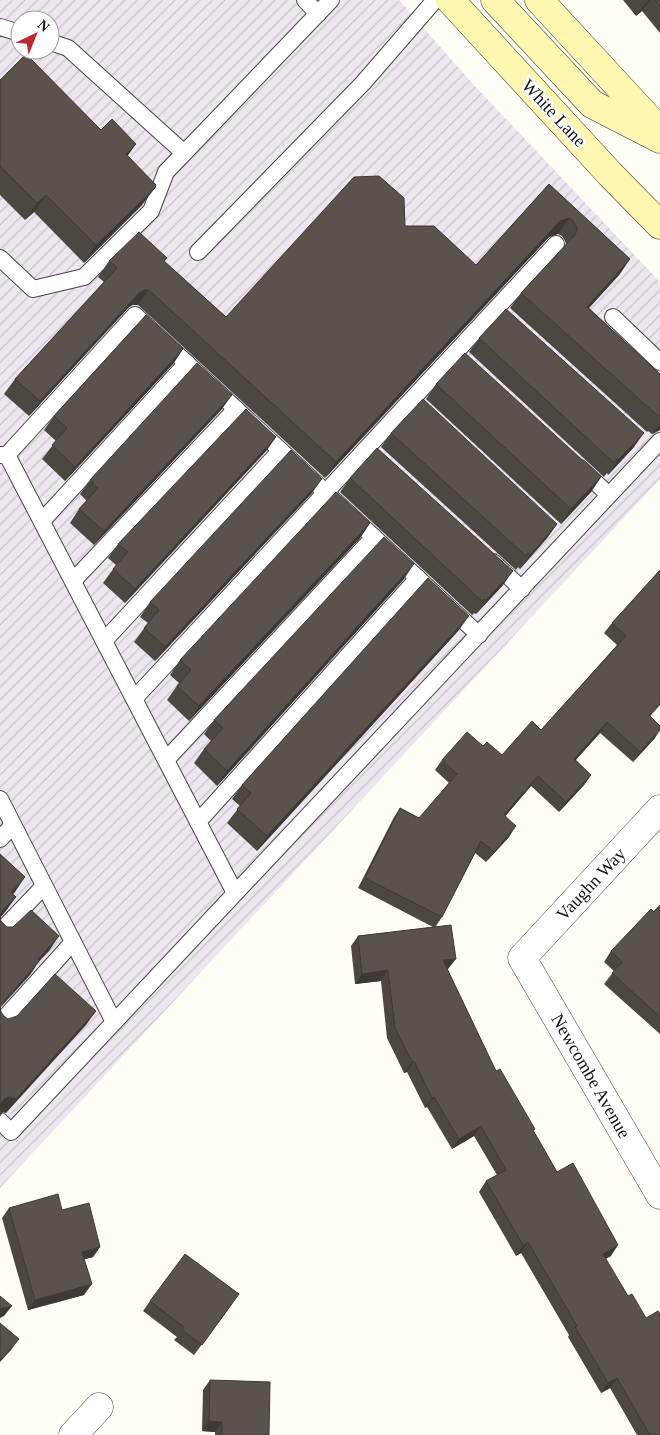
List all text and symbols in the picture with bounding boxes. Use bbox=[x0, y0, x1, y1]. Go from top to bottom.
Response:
north arrow bbox=[10, 10, 60, 60]
text: N bbox=[35, 17, 52, 35]
street label: White Lane bbox=[518, 75, 590, 151]
street label: Vaughn Way bbox=[552, 844, 630, 924]
street label: Newcombe Avenue bbox=[547, 1010, 635, 1142]

